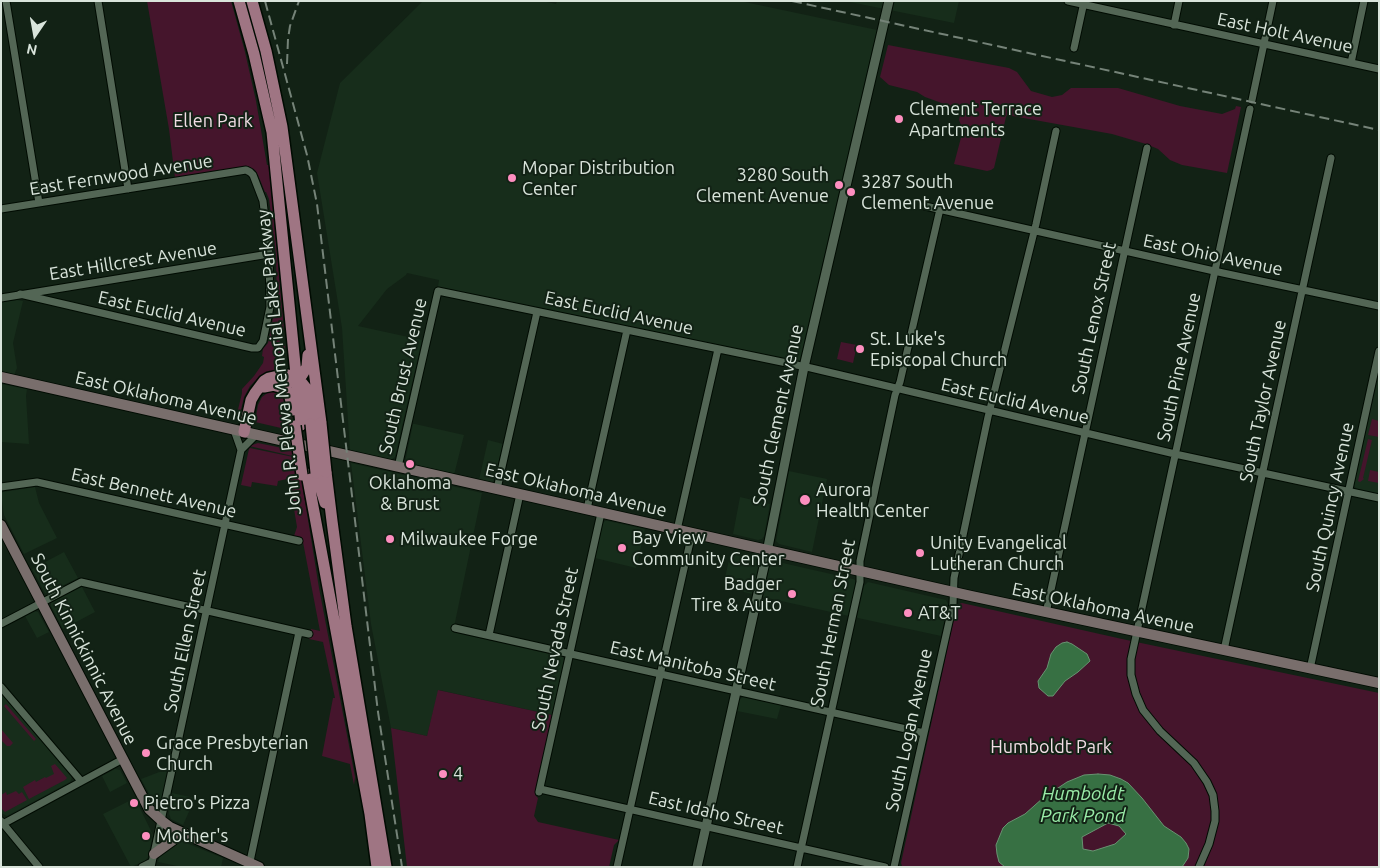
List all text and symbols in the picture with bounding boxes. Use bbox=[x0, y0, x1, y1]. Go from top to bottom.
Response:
street label: East Holt Avenue bbox=[1215, 8, 1355, 58]
north arrow bbox=[10, 10, 60, 60]
text: N bbox=[25, 41, 39, 59]
place label: Clement Terrace Apartments bbox=[909, 98, 1042, 140]
park label: Ellen Park bbox=[173, 110, 253, 132]
marker: Clement Terrace Apartments bbox=[893, 113, 905, 125]
street label: East Fernwood Avenue bbox=[28, 150, 214, 200]
place label: Mopar Distribution Center bbox=[522, 157, 675, 200]
place label: 3280 South Clement Avenue bbox=[696, 164, 829, 206]
place label: 3287 South Clement Avenue bbox=[861, 171, 994, 213]
marker: Mopar Distribution Center bbox=[506, 172, 518, 184]
marker: 3280 South Clement Avenue bbox=[833, 179, 845, 191]
marker: 3287 South Clement Avenue bbox=[845, 186, 857, 198]
street label: John R. Plewa Memorial Lake Parkway bbox=[252, 208, 306, 516]
street label: East Ohio Avenue bbox=[1141, 230, 1285, 280]
street label: East Hillcrest Avenue bbox=[48, 237, 218, 285]
street label: South Lenox Street bbox=[1067, 240, 1121, 396]
street label: East Euclid Avenue bbox=[96, 286, 248, 342]
street label: East Euclid Avenue bbox=[543, 287, 695, 339]
street label: South Pine Avenue bbox=[1153, 290, 1205, 444]
street label: South Brust Avenue bbox=[374, 296, 432, 456]
street label: South Taylor Avenue bbox=[1235, 318, 1291, 484]
street label: South Clement Avenue bbox=[748, 322, 808, 508]
place label: St. Luke's Episcopal Church bbox=[870, 328, 1007, 370]
marker: St. Luke's Episcopal Church bbox=[854, 343, 866, 355]
street label: East Oklahoma Avenue bbox=[73, 367, 259, 429]
street label: East Euclid Avenue bbox=[939, 373, 1091, 429]
street label: South Quincy Avenue bbox=[1301, 420, 1359, 594]
marker: Oklahoma & Brust bbox=[404, 458, 416, 470]
street label: East Oklahoma Avenue bbox=[483, 459, 669, 521]
street label: East Bennett Avenue bbox=[69, 463, 239, 523]
place label: Oklahoma & Brust bbox=[369, 472, 451, 514]
place label: Aurora Health Center bbox=[816, 479, 929, 522]
marker: Aurora Health Center bbox=[798, 493, 812, 507]
place label: Bay View Community Center bbox=[632, 527, 784, 570]
place label: Milwaukee Forge bbox=[400, 528, 538, 550]
place label: Unity Evangelical Lutheran Church bbox=[930, 532, 1067, 574]
marker: Milwaukee Forge bbox=[384, 533, 396, 545]
street label: South Herman Street bbox=[806, 537, 860, 709]
marker: Bay View Community Center bbox=[616, 542, 628, 554]
marker: Unity Evangelical Lutheran Church bbox=[914, 547, 926, 559]
street label: South Kinnickinnic Avenue bbox=[26, 550, 142, 748]
street label: South Nevada Street bbox=[527, 565, 583, 733]
street label: South Ellen Street bbox=[159, 567, 211, 715]
place label: Badger Tire & Auto bbox=[691, 573, 782, 616]
street label: East Oklahoma Avenue bbox=[1010, 578, 1196, 638]
marker: Badger Tire & Auto bbox=[786, 588, 798, 600]
place label: AT&T bbox=[918, 602, 960, 624]
marker: AT&T bbox=[902, 607, 914, 619]
street label: East Manitoba Street bbox=[608, 636, 778, 696]
street label: South Logan Avenue bbox=[881, 647, 937, 813]
place label: Grace Presbyterian Church bbox=[156, 732, 309, 774]
park label: Humboldt Park bbox=[990, 736, 1112, 758]
marker: Grace Presbyterian Church bbox=[140, 747, 152, 759]
place label: 4 bbox=[453, 763, 463, 785]
marker: 4 bbox=[437, 768, 449, 780]
water label: Humboldt Park Pond bbox=[1040, 783, 1126, 827]
street label: East Idaho Street bbox=[646, 787, 786, 839]
place label: Pietro's Pizza bbox=[144, 792, 250, 814]
marker: Pietro's Pizza bbox=[128, 797, 140, 809]
place label: Mother's bbox=[156, 825, 228, 847]
marker: Mother's bbox=[140, 830, 152, 842]

